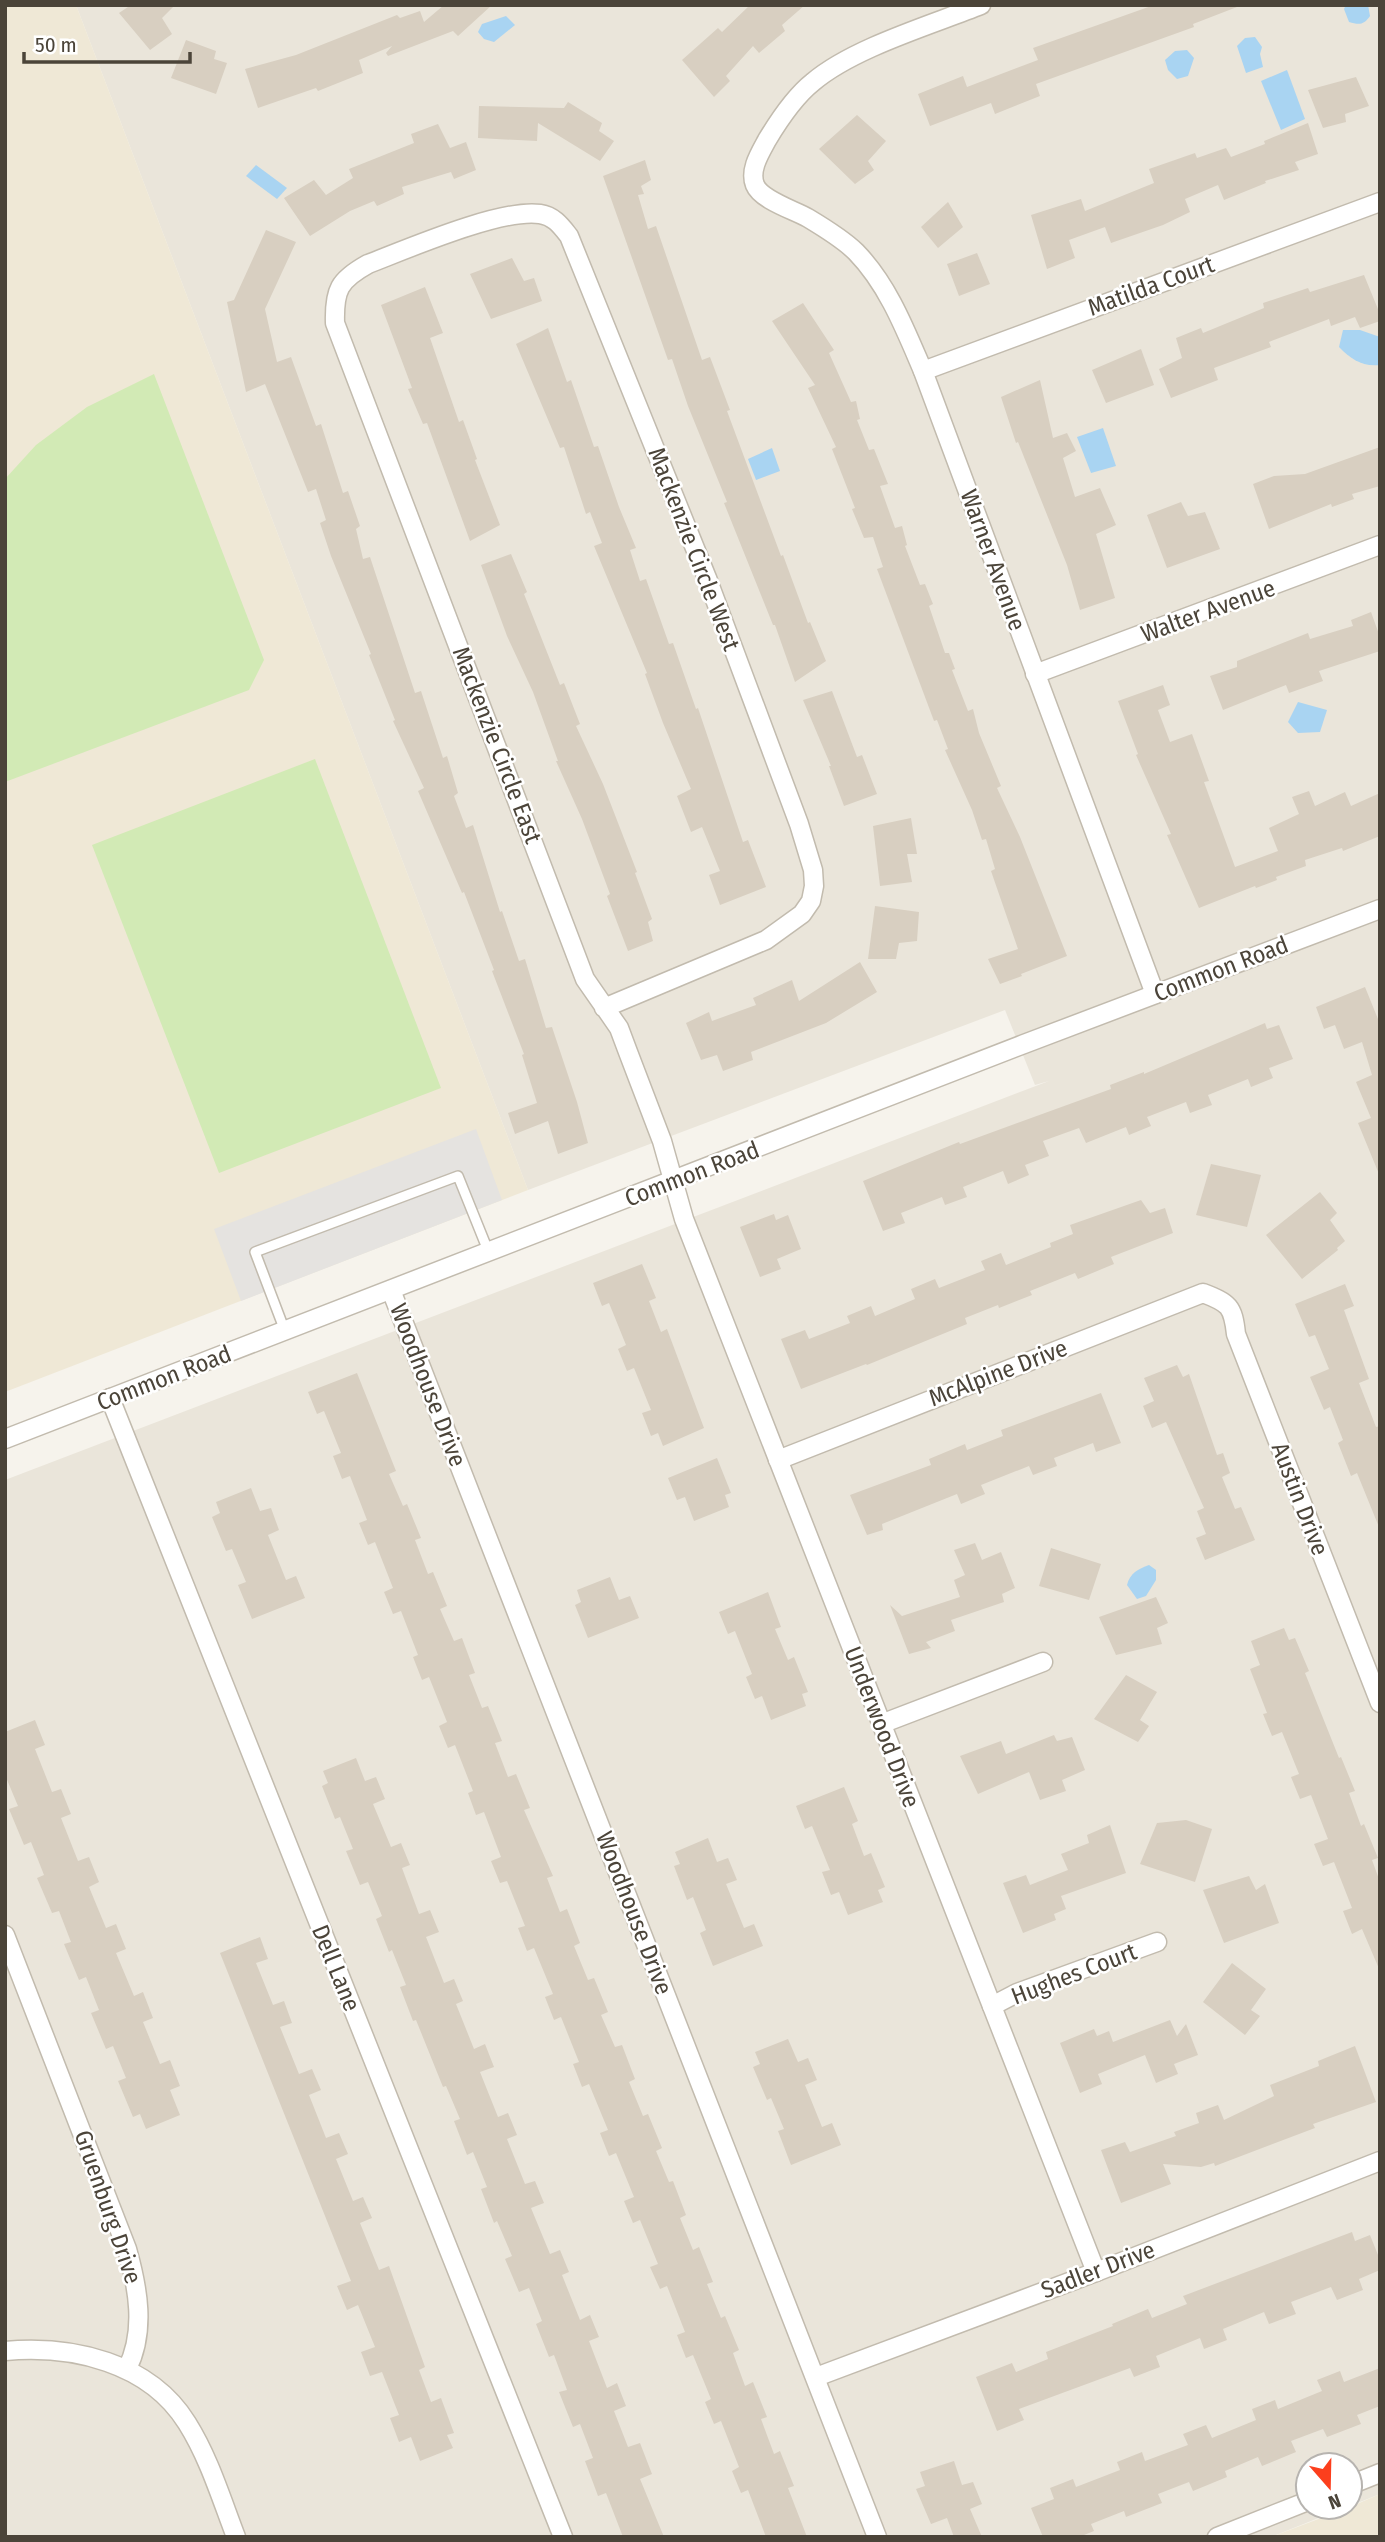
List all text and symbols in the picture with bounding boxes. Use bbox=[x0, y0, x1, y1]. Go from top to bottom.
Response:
scale bar bbox=[24, 21, 191, 65]
text: 50 m bbox=[35, 32, 77, 58]
street label: Matilda Court bbox=[1084, 250, 1218, 322]
street label: Mackenzie Circle West bbox=[642, 444, 746, 655]
street label: Warner Avenue bbox=[955, 486, 1031, 634]
street label: Walter Avenue bbox=[1137, 574, 1279, 648]
street label: Mackenzie Circle East bbox=[447, 643, 547, 847]
street label: Common Road bbox=[1150, 930, 1292, 1008]
street label: Common Road bbox=[621, 1135, 763, 1213]
street label: Woodhouse Drive bbox=[384, 1300, 472, 1470]
street label: McAlpine Drive bbox=[925, 1334, 1071, 1412]
street label: Common Road bbox=[93, 1339, 235, 1417]
street label: Austin Drive bbox=[1266, 1439, 1334, 1559]
street label: Underwood Drive bbox=[838, 1643, 926, 1811]
street label: Woodhouse Drive bbox=[590, 1828, 678, 1998]
street label: Dell Lane bbox=[306, 1921, 366, 2015]
street label: Hughes Court bbox=[1007, 1937, 1141, 2011]
street label: Gruenburg Drive bbox=[69, 2127, 147, 2287]
street label: Sadler Drive bbox=[1037, 2236, 1159, 2304]
north arrow bbox=[1294, 2451, 1364, 2521]
text: N bbox=[1325, 2489, 1344, 2514]

